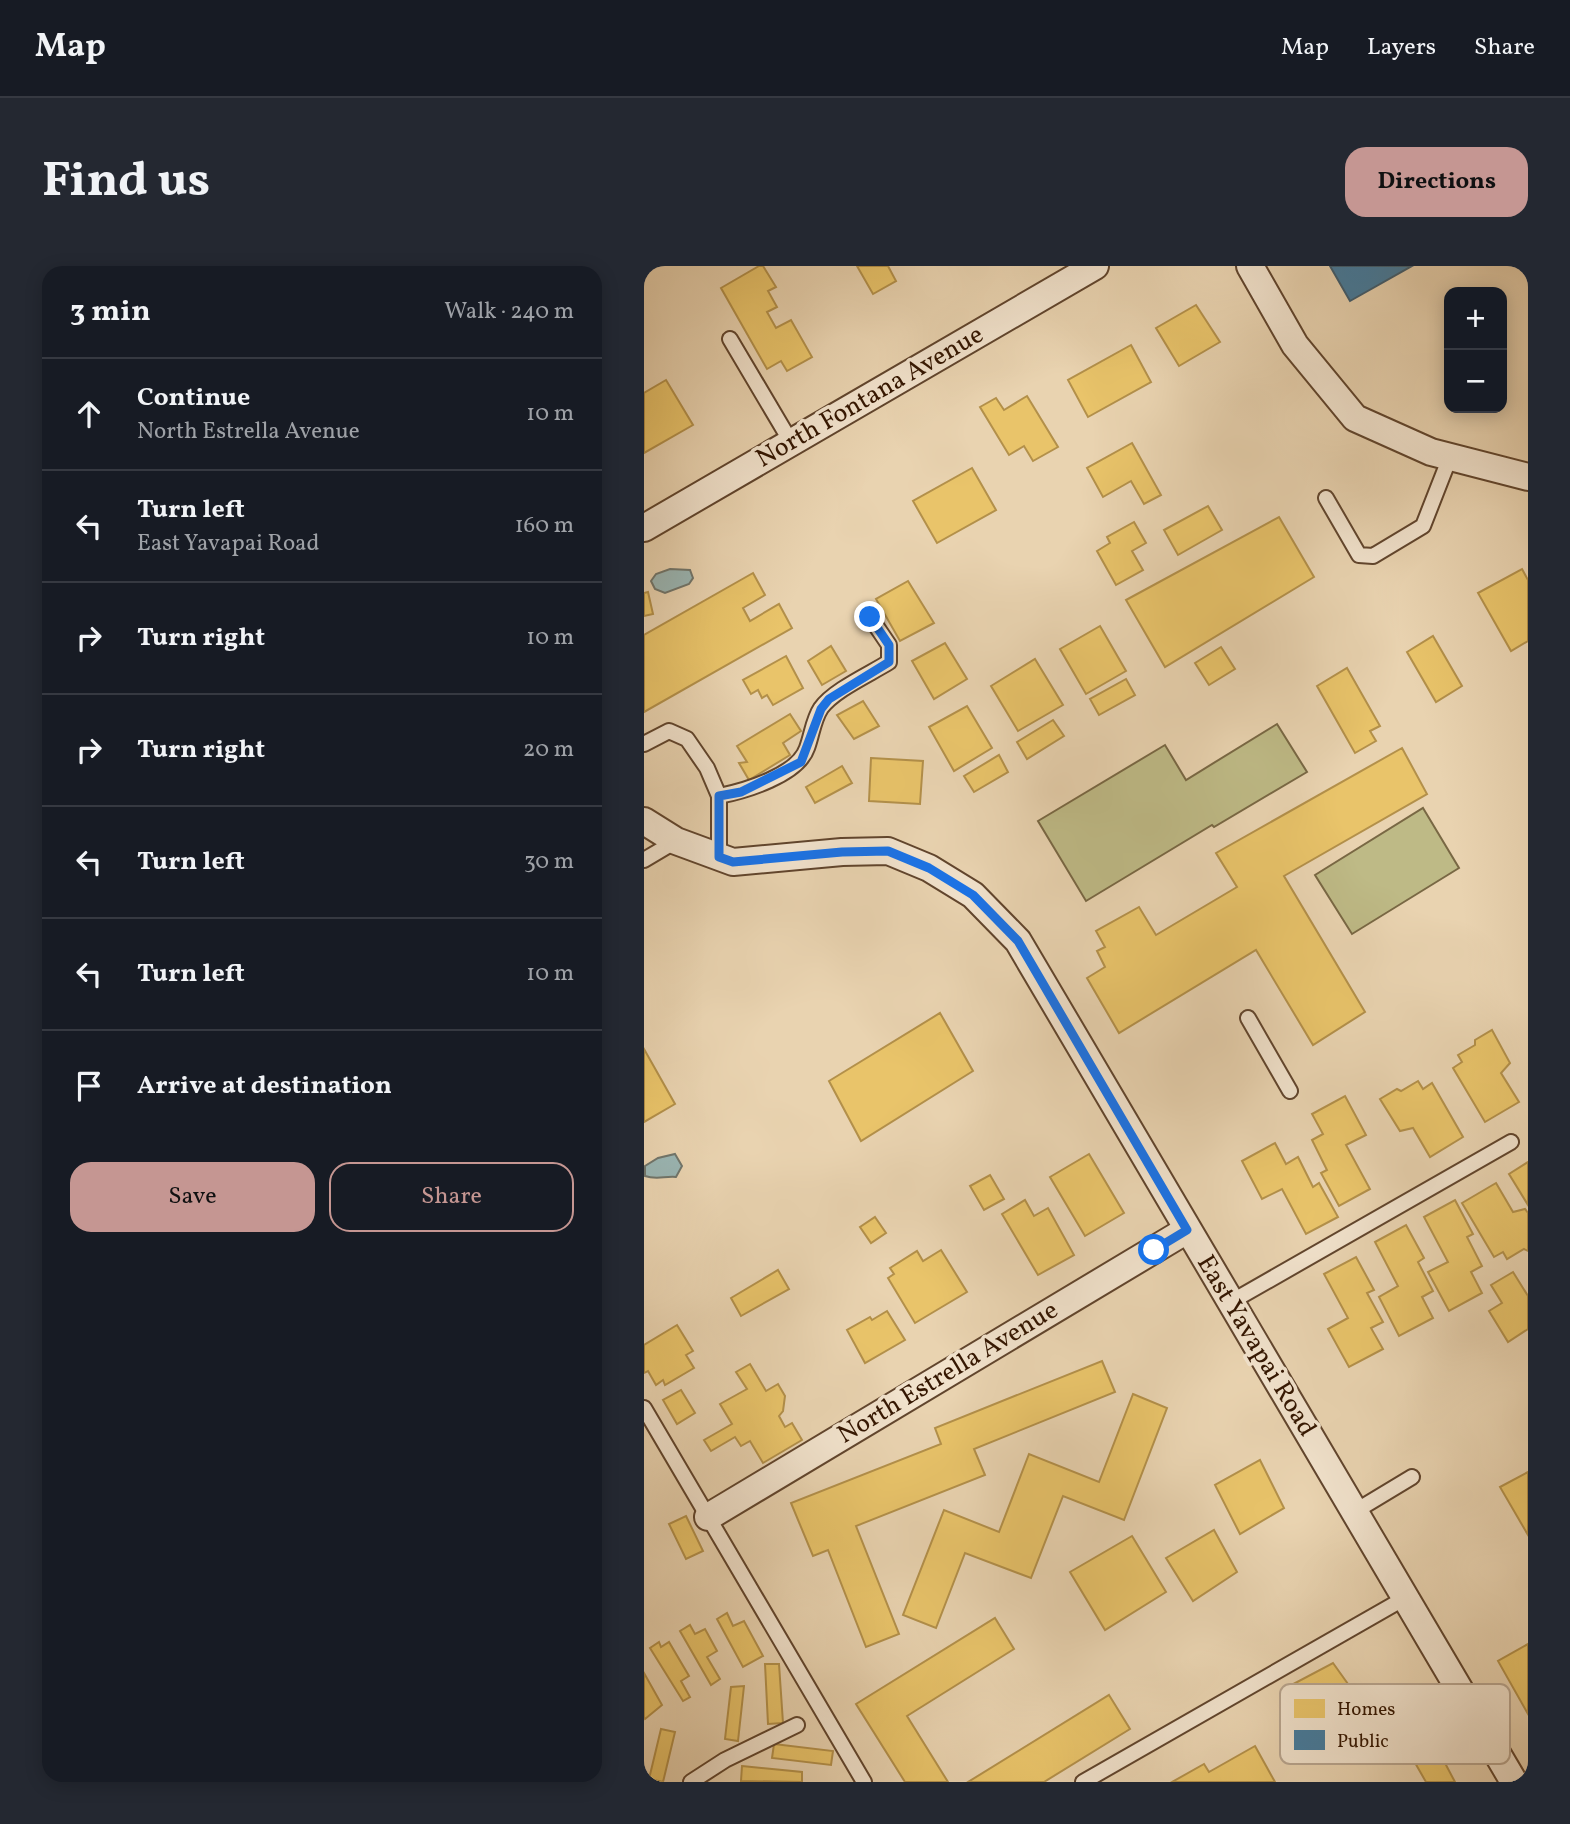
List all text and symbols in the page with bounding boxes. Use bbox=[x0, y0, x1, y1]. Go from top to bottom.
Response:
text: Map bbox=[35, 25, 106, 71]
text: Map bbox=[1281, 31, 1329, 65]
text: Layers bbox=[1367, 31, 1436, 65]
text: Share bbox=[1474, 31, 1535, 65]
button: Directions bbox=[1345, 147, 1528, 217]
text: Find us bbox=[42, 148, 210, 217]
map controls bbox=[1444, 287, 1507, 413]
button: + bbox=[1444, 287, 1507, 350]
text: 3 min bbox=[70, 291, 151, 333]
text: Walk · 240 m bbox=[444, 296, 574, 328]
street label: North Fontana Avenue bbox=[750, 317, 990, 477]
button: − bbox=[1444, 350, 1507, 413]
text: Continue bbox=[137, 380, 250, 416]
icon: ahead bbox=[70, 395, 108, 433]
text: 10 m bbox=[526, 398, 574, 430]
text: North Estrella Avenue bbox=[137, 416, 360, 448]
text: Turn left bbox=[137, 492, 245, 528]
icon: left bbox=[70, 507, 108, 545]
text: 160 m bbox=[515, 510, 574, 542]
text: East Yavapai Road bbox=[137, 528, 320, 560]
route end bbox=[854, 601, 885, 632]
icon: right bbox=[70, 619, 108, 657]
text: Turn right bbox=[137, 620, 265, 656]
text: 10 m bbox=[526, 622, 574, 654]
icon: right bbox=[70, 731, 108, 769]
text: Turn right bbox=[137, 732, 265, 768]
text: 20 m bbox=[523, 734, 574, 766]
icon: left bbox=[70, 843, 108, 881]
text: Turn left bbox=[137, 844, 245, 880]
text: 30 m bbox=[524, 846, 574, 878]
icon: left bbox=[70, 955, 108, 993]
text: Turn left bbox=[137, 956, 245, 992]
text: 10 m bbox=[526, 958, 574, 990]
icon: arrive bbox=[70, 1067, 108, 1105]
text: Arrive at destination bbox=[137, 1068, 392, 1104]
button: Save bbox=[70, 1162, 315, 1232]
button: Share bbox=[329, 1162, 574, 1232]
route start bbox=[1138, 1234, 1169, 1265]
street label: East Yavapai Road bbox=[1187, 1248, 1325, 1444]
street label: North Estrella Avenue bbox=[831, 1293, 1065, 1453]
legend bbox=[1280, 1684, 1510, 1764]
text: Homes bbox=[1337, 1697, 1395, 1723]
text: Public bbox=[1337, 1729, 1389, 1755]

